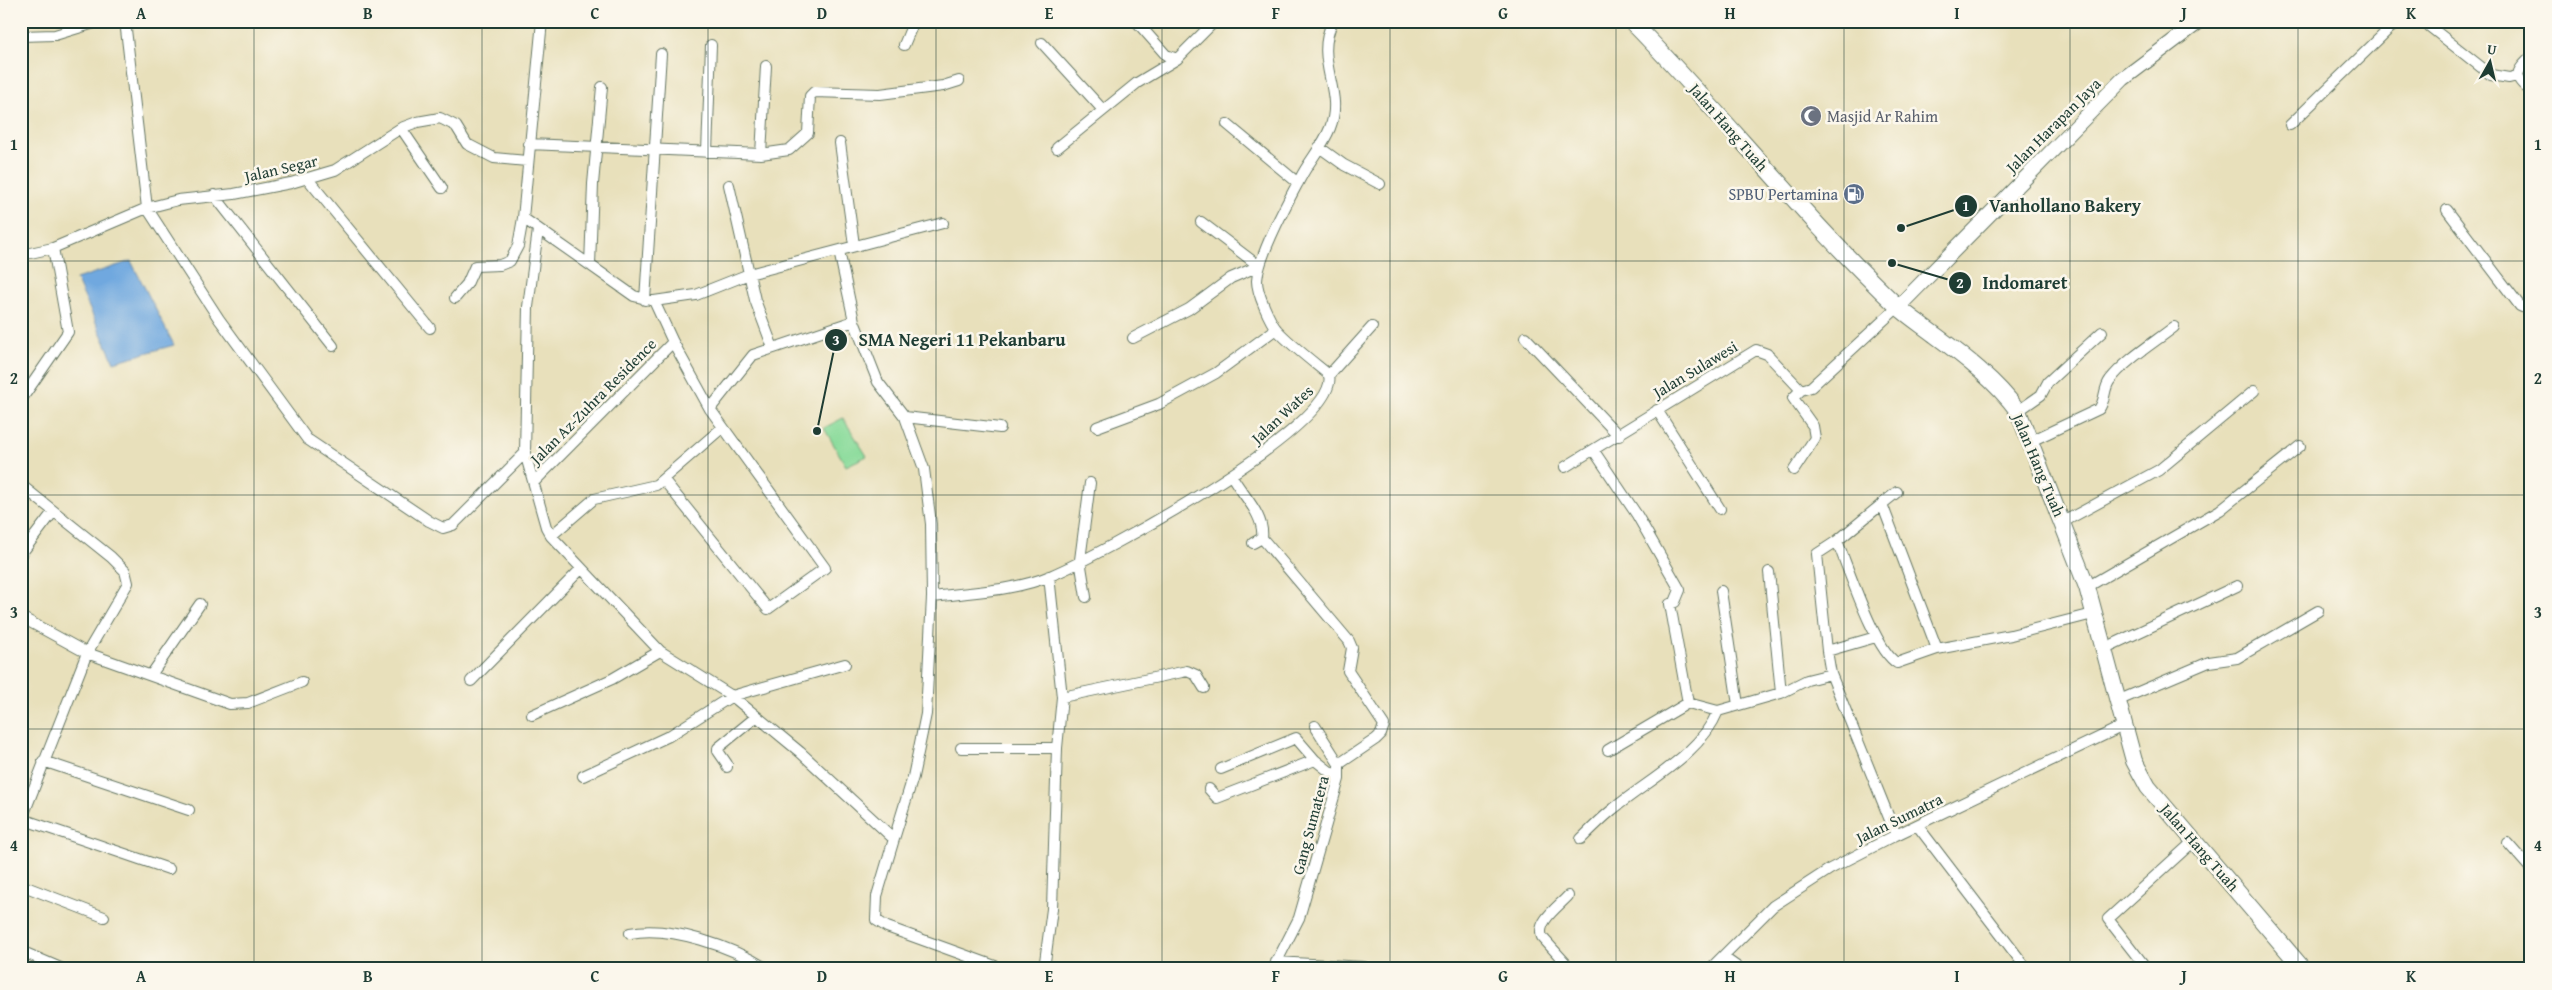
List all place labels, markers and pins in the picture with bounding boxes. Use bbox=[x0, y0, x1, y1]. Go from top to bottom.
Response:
mosque icon: Masjid Ar Rahim bbox=[1799, 104, 1823, 128]
place label: Masjid Ar Rahim bbox=[1827, 104, 1938, 128]
place label: SPBU Pertamina bbox=[1728, 182, 1838, 206]
fuel station icon: SPBU Pertamina bbox=[1842, 182, 1866, 206]
callout: Vanhollano Bakery bbox=[1954, 189, 2151, 222]
callout: Indomaret bbox=[1948, 266, 2078, 299]
callout: SMA Negeri 11 Pekanbaru bbox=[823, 323, 1075, 356]

